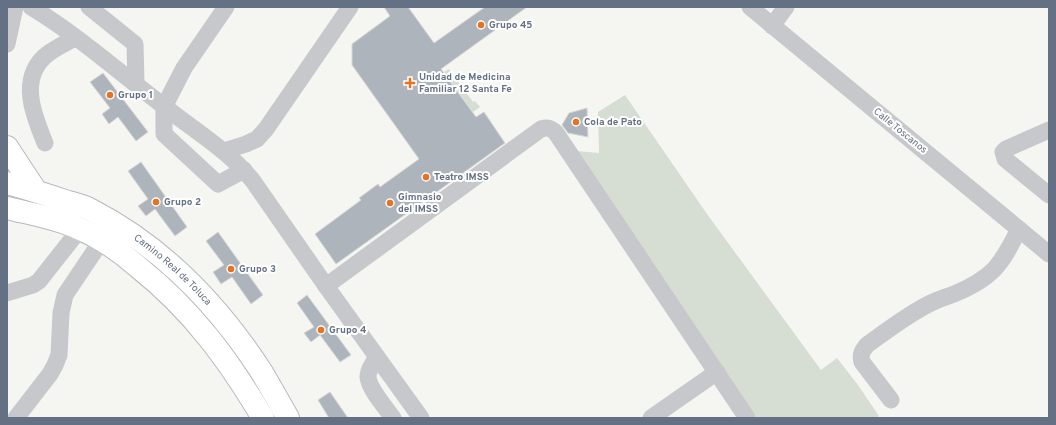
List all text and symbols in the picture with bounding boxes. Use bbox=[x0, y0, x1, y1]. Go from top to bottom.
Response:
place label: Grupo 45 bbox=[489, 19, 532, 32]
marker: Grupo 45 bbox=[476, 20, 486, 30]
place label: Unidad de Medicina Familiar 12 Santa Fe bbox=[419, 71, 512, 96]
marker: Unidad de Medicina Familiar 12 Santa Fe bbox=[404, 77, 416, 89]
place label: Grupo 1 bbox=[118, 89, 153, 102]
marker: Grupo 1 bbox=[105, 90, 115, 100]
street label: Calle Toscanos bbox=[870, 105, 930, 157]
place label: Cola de Pato bbox=[584, 116, 642, 129]
marker: Cola de Pato bbox=[571, 117, 581, 127]
place label: Teatro IMSS bbox=[434, 171, 489, 184]
marker: Teatro IMSS bbox=[421, 172, 431, 182]
place label: Gimnasio del IMSS bbox=[398, 191, 442, 216]
place label: Grupo 2 bbox=[164, 196, 201, 209]
marker: Grupo 2 bbox=[151, 197, 161, 207]
marker: Gimnasio del IMSS bbox=[385, 198, 395, 208]
street label: Camino Real de Toluca bbox=[131, 231, 214, 308]
place label: Grupo 3 bbox=[239, 263, 276, 276]
marker: Grupo 3 bbox=[226, 264, 236, 274]
place label: Grupo 4 bbox=[329, 324, 366, 337]
marker: Grupo 4 bbox=[316, 325, 326, 335]

